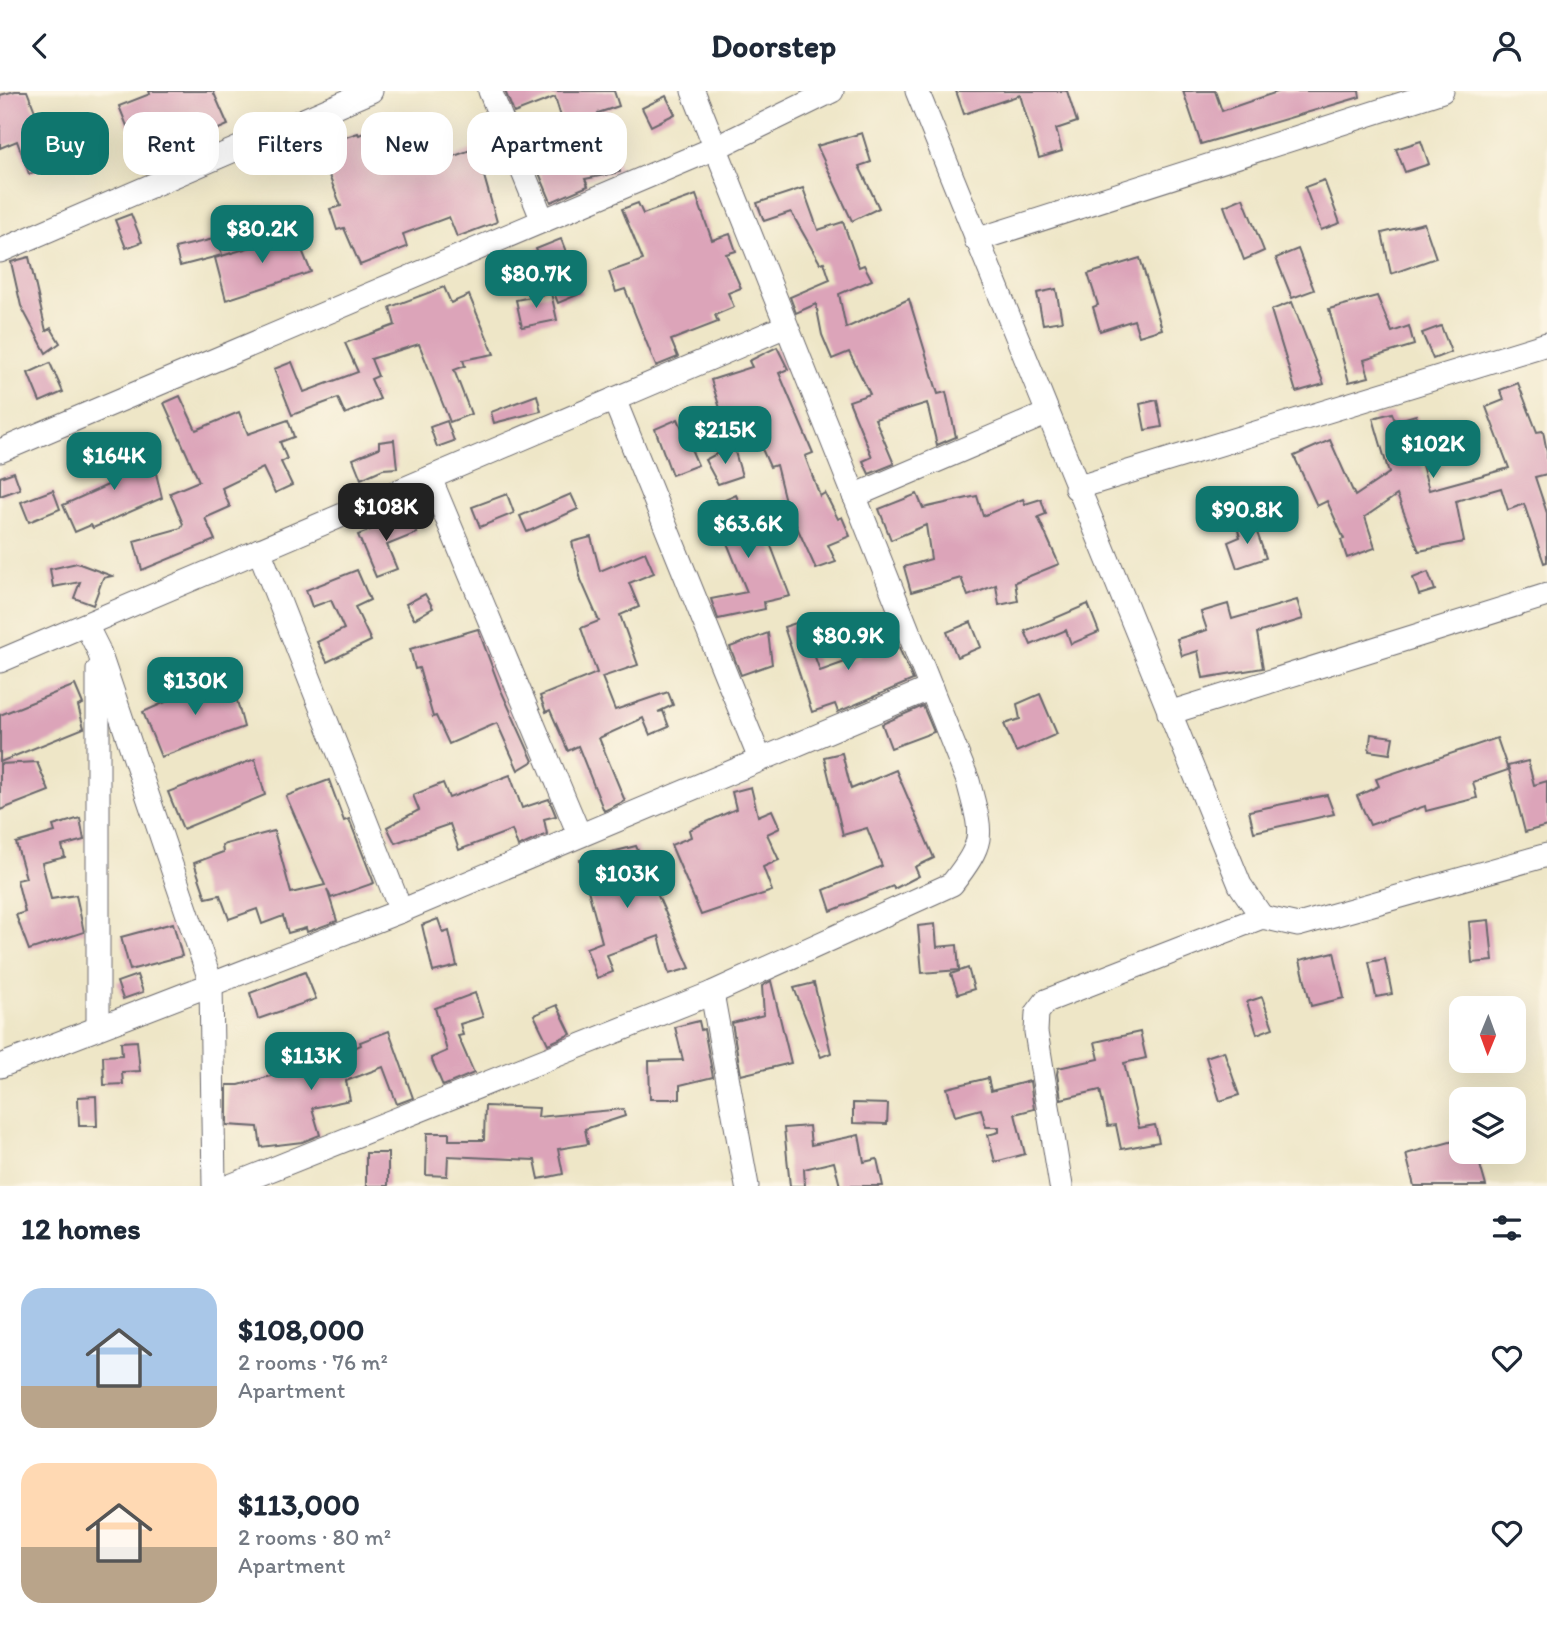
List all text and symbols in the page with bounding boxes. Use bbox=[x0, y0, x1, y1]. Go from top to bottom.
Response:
icon: back bbox=[21, 27, 59, 65]
text: Doorstep bbox=[711, 27, 836, 65]
icon: person bbox=[1488, 27, 1526, 65]
chip: Buy bbox=[21, 112, 109, 175]
chip: Rent bbox=[123, 112, 219, 175]
chip: Filters bbox=[233, 112, 347, 175]
chip: New bbox=[361, 112, 453, 175]
chip: Apartment bbox=[467, 112, 627, 175]
pin: $80.2K bbox=[205, 205, 319, 265]
text: $80.2K bbox=[227, 214, 297, 242]
pin: $80.7K bbox=[479, 251, 593, 310]
text: $80.7K bbox=[501, 259, 571, 287]
pin: $215K bbox=[676, 407, 774, 466]
text: $215K bbox=[694, 415, 756, 443]
pin: $102K bbox=[1384, 421, 1482, 480]
text: $102K bbox=[1401, 429, 1465, 457]
pin: $164K bbox=[65, 433, 163, 492]
text: $164K bbox=[82, 441, 146, 469]
pin: $108K bbox=[337, 483, 435, 543]
pin: $90.8K bbox=[1190, 487, 1304, 546]
text: $108K bbox=[354, 492, 418, 520]
text: $90.8K bbox=[1212, 495, 1282, 523]
pin: $63.6K bbox=[691, 501, 805, 560]
text: $63.6K bbox=[714, 509, 782, 537]
pin: $80.9K bbox=[791, 613, 905, 672]
text: $80.9K bbox=[813, 621, 883, 649]
pin: $130K bbox=[146, 657, 244, 717]
text: $130K bbox=[163, 666, 227, 694]
pin: $103K bbox=[578, 851, 676, 910]
text: $103K bbox=[595, 859, 659, 887]
north arrow bbox=[1449, 996, 1526, 1073]
map controls bbox=[1449, 996, 1526, 1164]
pin: $113K bbox=[262, 1033, 360, 1092]
text: $113K bbox=[281, 1041, 341, 1069]
button: layers bbox=[1449, 1087, 1526, 1164]
icon: filters bbox=[1488, 1209, 1526, 1247]
text: 12 homes bbox=[21, 1210, 141, 1247]
text: $108,000 bbox=[238, 1311, 365, 1348]
icon: home bbox=[77, 1316, 161, 1400]
icon: heart bbox=[1488, 1339, 1526, 1377]
text: 2 rooms · 76 m² bbox=[238, 1348, 388, 1376]
text: Apartment bbox=[238, 1376, 345, 1404]
text: $113,000 bbox=[238, 1486, 360, 1523]
icon: home bbox=[77, 1491, 161, 1575]
icon: heart bbox=[1488, 1514, 1526, 1552]
text: 2 rooms · 80 m² bbox=[238, 1523, 391, 1551]
text: Apartment bbox=[238, 1551, 345, 1579]

